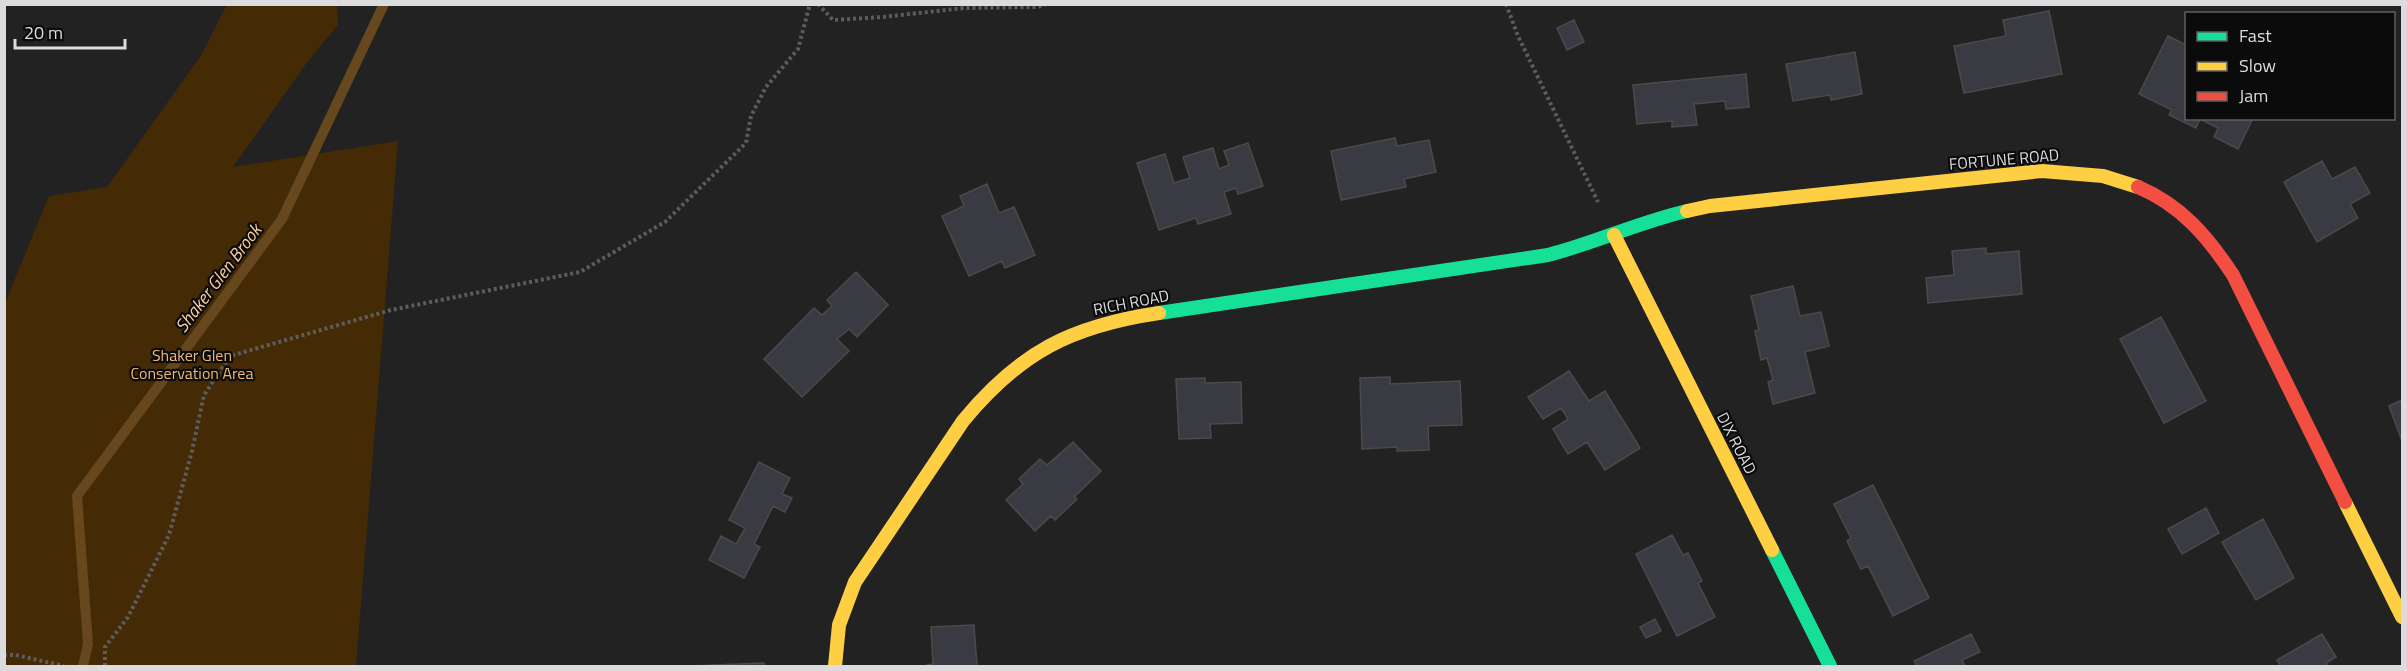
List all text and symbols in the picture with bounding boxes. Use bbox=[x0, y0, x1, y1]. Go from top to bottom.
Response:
scale bar bbox=[15, 12, 124, 50]
legend bbox=[2185, 12, 2395, 120]
text: 20 m bbox=[24, 19, 63, 46]
text: Fast bbox=[2239, 22, 2272, 49]
text: Slow bbox=[2239, 52, 2276, 79]
text: Jam bbox=[2239, 82, 2268, 109]
street label: FORTUNE ROAD bbox=[1948, 142, 2060, 176]
water label: Shaker Glen Brook bbox=[168, 216, 269, 338]
street label: RICH ROAD bbox=[1091, 283, 1171, 321]
park label: Shaker Glen Conservation Area bbox=[131, 343, 253, 385]
street label: DIX ROAD bbox=[1711, 408, 1763, 478]

